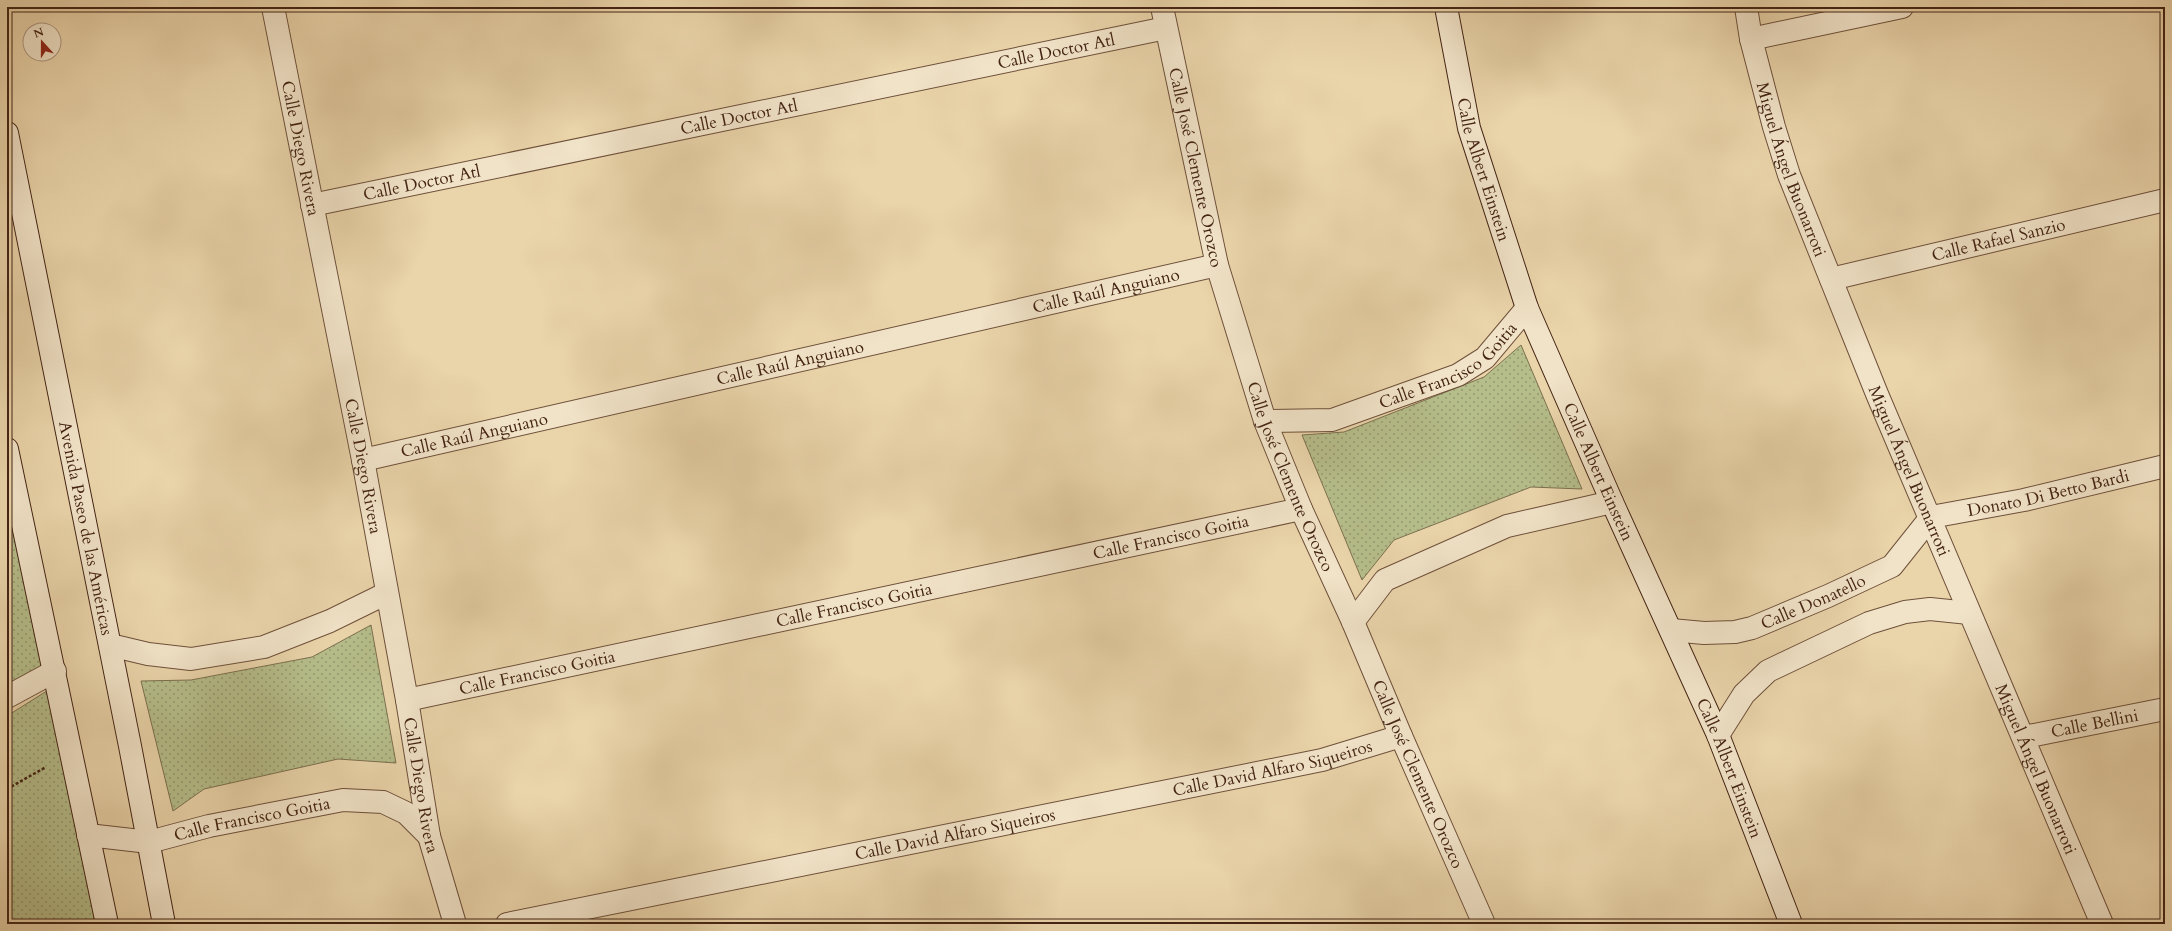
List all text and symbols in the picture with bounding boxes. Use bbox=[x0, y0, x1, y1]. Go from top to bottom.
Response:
north arrow bbox=[22, 22, 62, 62]
text: N bbox=[31, 24, 46, 42]
street label: Calle Doctor Atl bbox=[995, 27, 1118, 74]
street label: Calle José Clemente Orozco bbox=[1164, 65, 1229, 269]
street label: Calle Diego Rivera bbox=[276, 79, 326, 219]
street label: Miguel Ángel Buonarroti bbox=[1751, 80, 1832, 260]
street label: Calle Doctor Atl bbox=[678, 93, 800, 140]
street label: Calle Albert Einstein bbox=[1452, 96, 1516, 244]
street label: Calle Doctor Atl bbox=[361, 159, 483, 206]
street label: Calle Rafael Sanzio bbox=[1929, 212, 2068, 266]
street label: Calle Raúl Anguiano bbox=[1030, 262, 1182, 318]
street label: Calle Francisco Goitia bbox=[1376, 317, 1522, 414]
street label: Calle Raúl Anguiano bbox=[714, 335, 866, 390]
street label: Calle José Clemente Orozco bbox=[1242, 379, 1340, 575]
street label: Miguel Ángel Buonarroti bbox=[1863, 382, 1956, 560]
street label: Calle Diego Rivera bbox=[340, 396, 388, 536]
street label: Calle Albert Einstein bbox=[1558, 399, 1640, 545]
street label: Calle Raúl Anguiano bbox=[398, 407, 550, 463]
street label: Avenida Paseo de las Américas bbox=[54, 419, 119, 638]
street label: Donato Di Betto Bardi bbox=[1965, 464, 2132, 522]
street label: Calle Francisco Goitia bbox=[1091, 509, 1252, 565]
street label: Calle Donatello bbox=[1757, 569, 1869, 635]
street label: Calle Francisco Goitia bbox=[774, 577, 935, 632]
street label: Calle Francisco Goitia bbox=[457, 644, 618, 700]
street label: Calle José Clemente Orozco bbox=[1367, 676, 1470, 872]
street label: Miguel Ángel Buonarroti bbox=[1990, 680, 2083, 858]
street label: Calle Albert Einstein bbox=[1691, 694, 1768, 842]
street label: Calle Bellini bbox=[2049, 703, 2140, 743]
street label: Calle Diego Rivera bbox=[398, 715, 445, 856]
street label: Calle David Alfaro Siqueiros bbox=[1170, 734, 1375, 801]
street label: Calle Francisco Goitia bbox=[171, 791, 333, 846]
street label: Calle David Alfaro Siqueiros bbox=[853, 802, 1058, 865]

